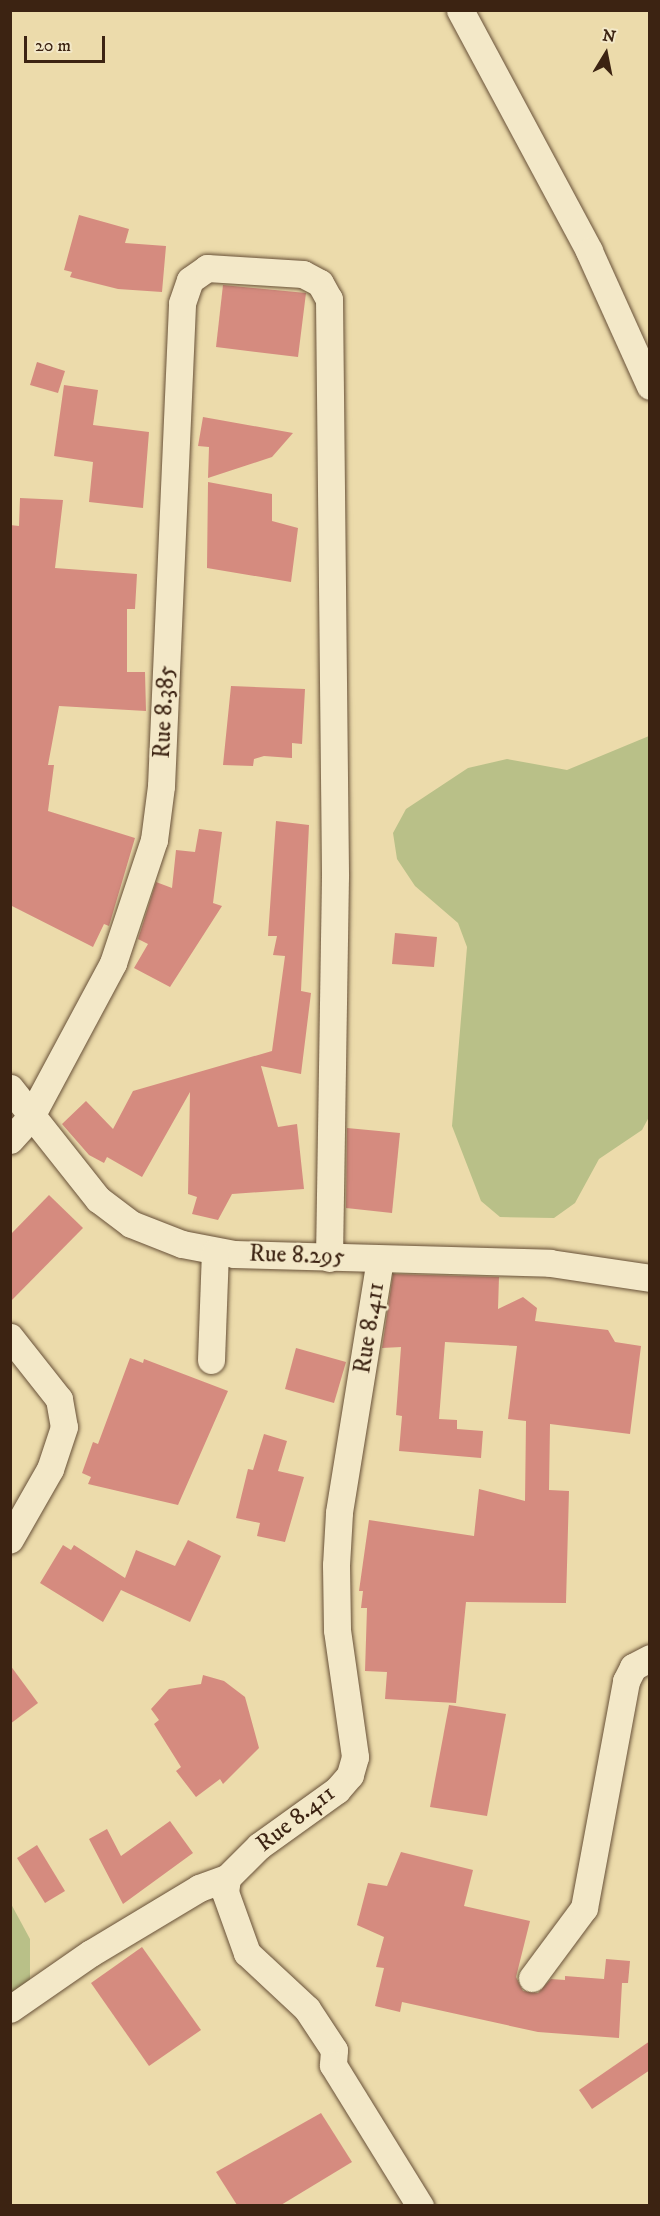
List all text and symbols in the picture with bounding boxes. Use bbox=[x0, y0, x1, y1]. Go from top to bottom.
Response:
scale bar bbox=[27, 24, 108, 62]
north arrow bbox=[576, 24, 636, 84]
text: N bbox=[601, 25, 617, 47]
text: 20 m bbox=[35, 35, 71, 57]
street label: Rue 8.385 bbox=[148, 665, 182, 759]
street label: Rue 8.295 bbox=[249, 1240, 345, 1272]
street label: Rue 8.411 bbox=[349, 1280, 391, 1376]
street label: Rue 8.411 bbox=[251, 1779, 341, 1859]

